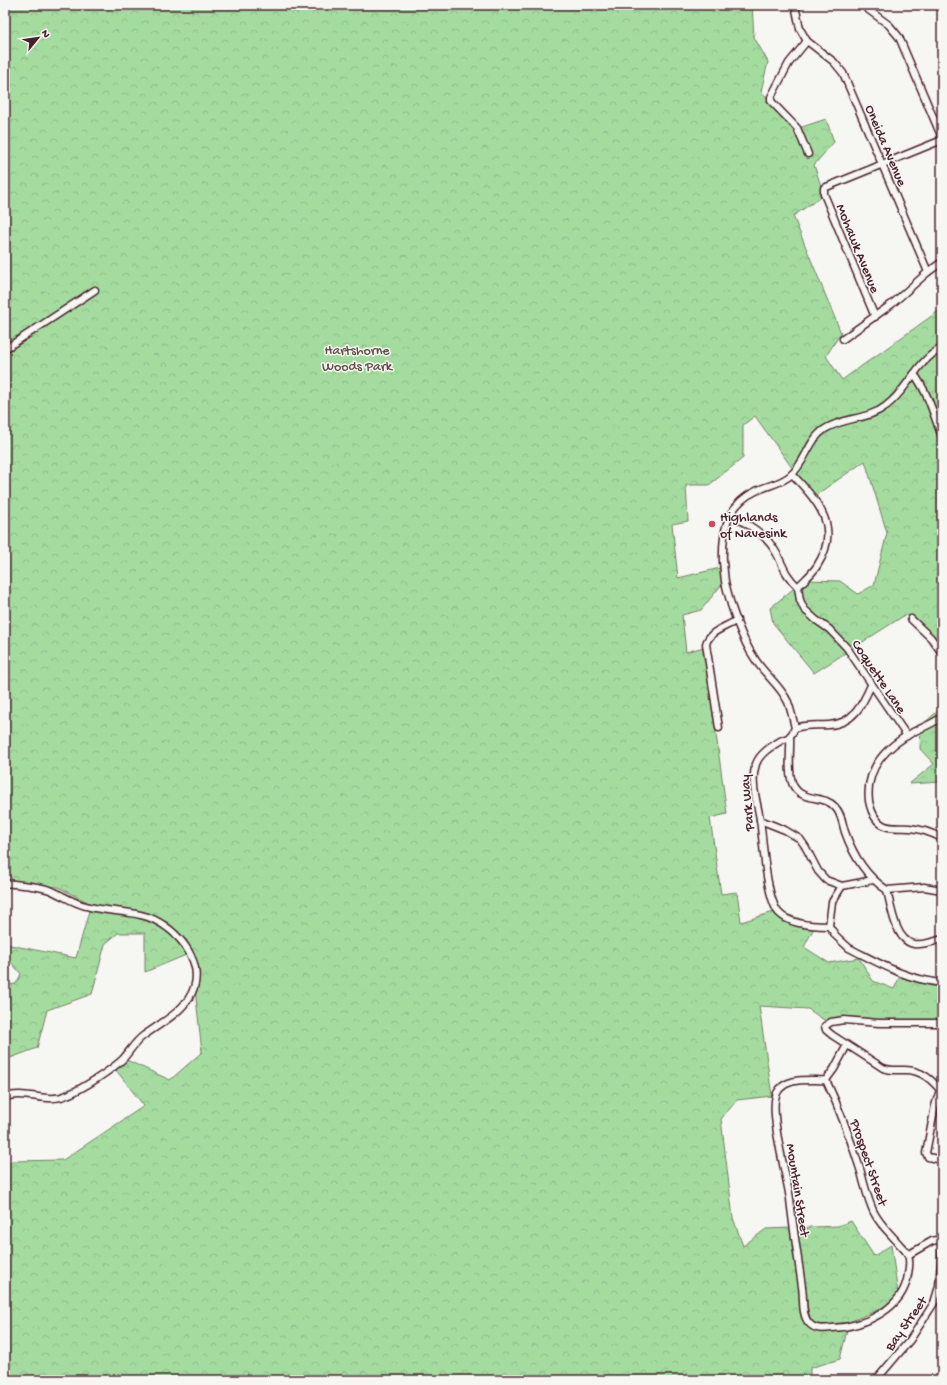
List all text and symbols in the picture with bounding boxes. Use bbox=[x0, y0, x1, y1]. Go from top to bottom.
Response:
north arrow bbox=[18, 18, 58, 58]
text: N bbox=[38, 28, 52, 40]
street label: Oneida Avenue bbox=[860, 103, 910, 190]
street label: Mohawk Avenue bbox=[831, 202, 883, 297]
park label: Hartshorne Woods Park bbox=[322, 343, 394, 376]
place label: Highlands of Navesink bbox=[720, 510, 788, 543]
marker: Highlands of Navesink bbox=[707, 519, 717, 529]
street label: Coquette Lane bbox=[847, 637, 909, 718]
street label: Park Way bbox=[738, 774, 760, 833]
street label: Prospect Street bbox=[845, 1116, 891, 1210]
street label: Mountain Street bbox=[781, 1143, 812, 1239]
street label: Bay Street bbox=[882, 1293, 933, 1356]

